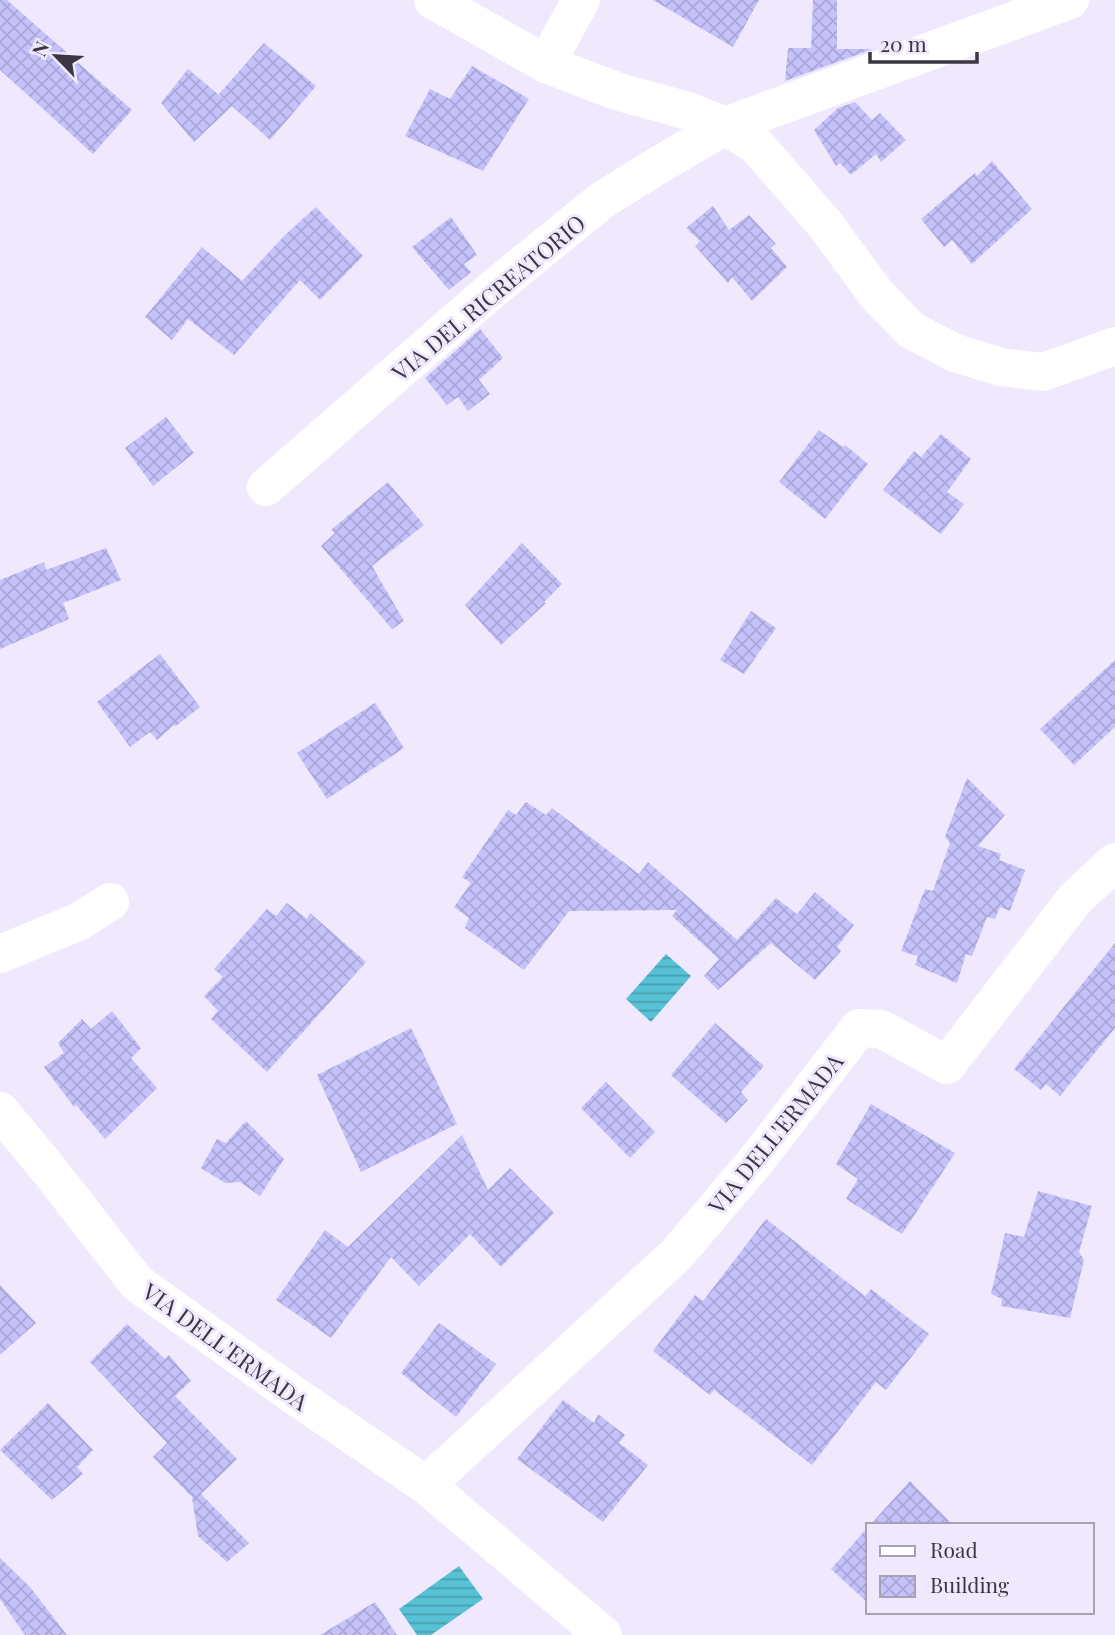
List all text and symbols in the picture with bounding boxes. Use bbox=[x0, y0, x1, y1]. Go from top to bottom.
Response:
north arrow bbox=[21, 21, 91, 91]
scale bar bbox=[870, 21, 977, 65]
text: 20 m bbox=[880, 29, 927, 57]
text: N bbox=[25, 36, 54, 60]
street label: VIA DEL RICREATORIO bbox=[384, 207, 591, 388]
street label: VIA DELL'ERMADA bbox=[700, 1046, 850, 1220]
street label: VIA DELL'ERMADA bbox=[136, 1275, 316, 1417]
legend bbox=[866, 1523, 1094, 1614]
text: Road bbox=[930, 1535, 978, 1563]
text: Building bbox=[930, 1570, 1009, 1598]

